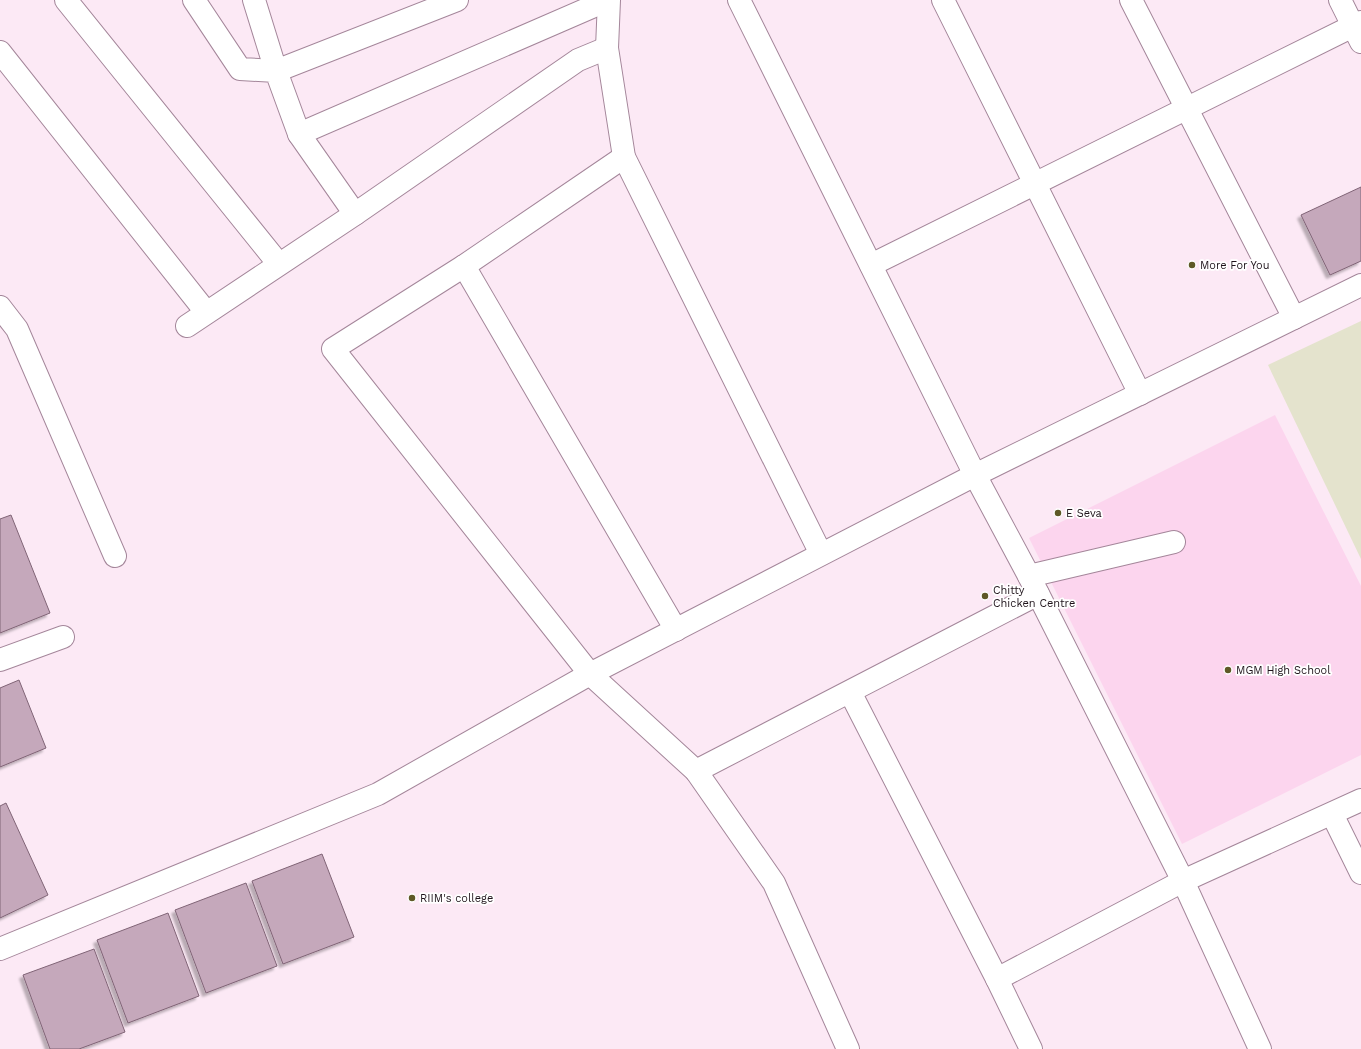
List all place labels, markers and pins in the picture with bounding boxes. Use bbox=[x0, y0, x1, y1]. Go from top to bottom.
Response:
place label: More For You bbox=[1200, 259, 1269, 272]
marker: More For You bbox=[1187, 260, 1197, 270]
place label: E Seva bbox=[1066, 507, 1102, 520]
marker: E Seva bbox=[1053, 508, 1063, 518]
place label: Chitty Chicken Centre bbox=[993, 584, 1075, 610]
marker: Chitty Chicken Centre bbox=[980, 591, 990, 601]
place label: MGM High School bbox=[1236, 664, 1331, 677]
marker: MGM High School bbox=[1223, 665, 1233, 675]
place label: RIIM's college bbox=[420, 892, 493, 905]
marker: RIIM's college bbox=[407, 893, 417, 903]

